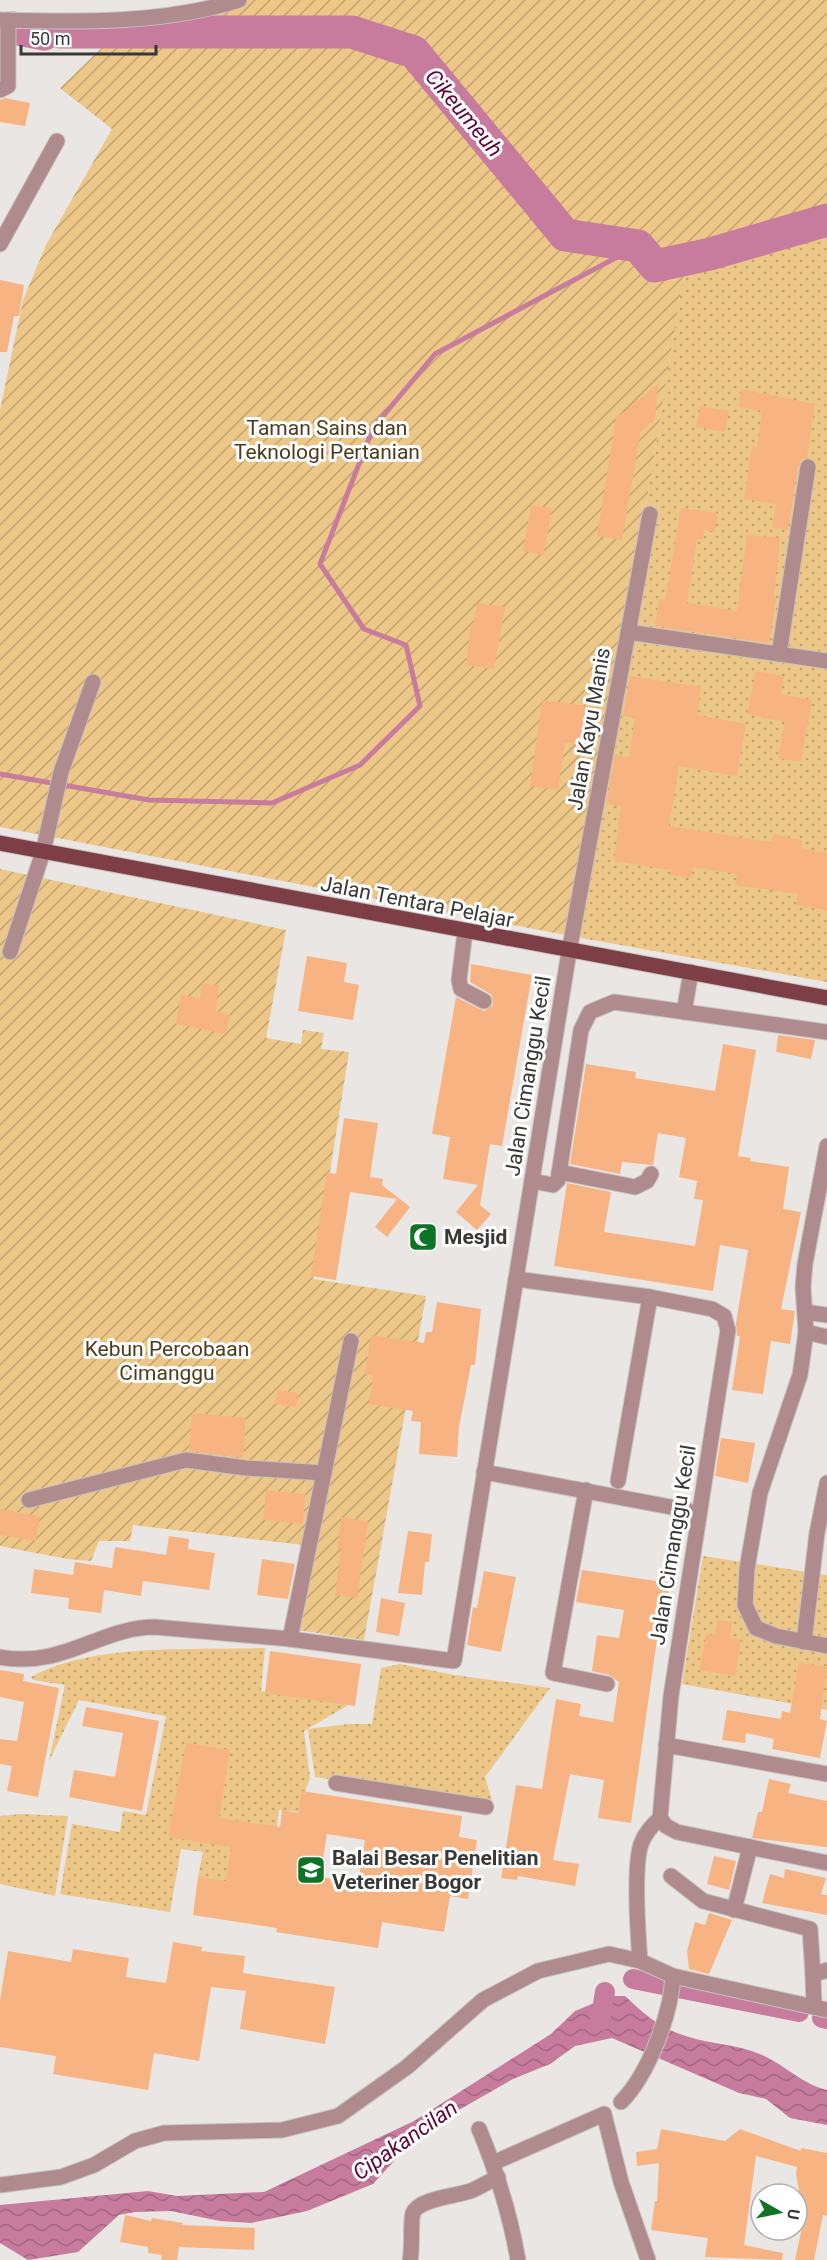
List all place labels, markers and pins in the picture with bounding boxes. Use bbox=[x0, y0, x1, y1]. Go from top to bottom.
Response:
mosque icon: Mesjid bbox=[407, 1221, 439, 1253]
place label: Mesjid bbox=[444, 1225, 507, 1249]
place label: Balai Besar Penelitian Veteriner Bogor bbox=[332, 1846, 539, 1894]
school or university icon: Balai Besar Penelitian Veteriner Bogor bbox=[295, 1854, 327, 1886]

